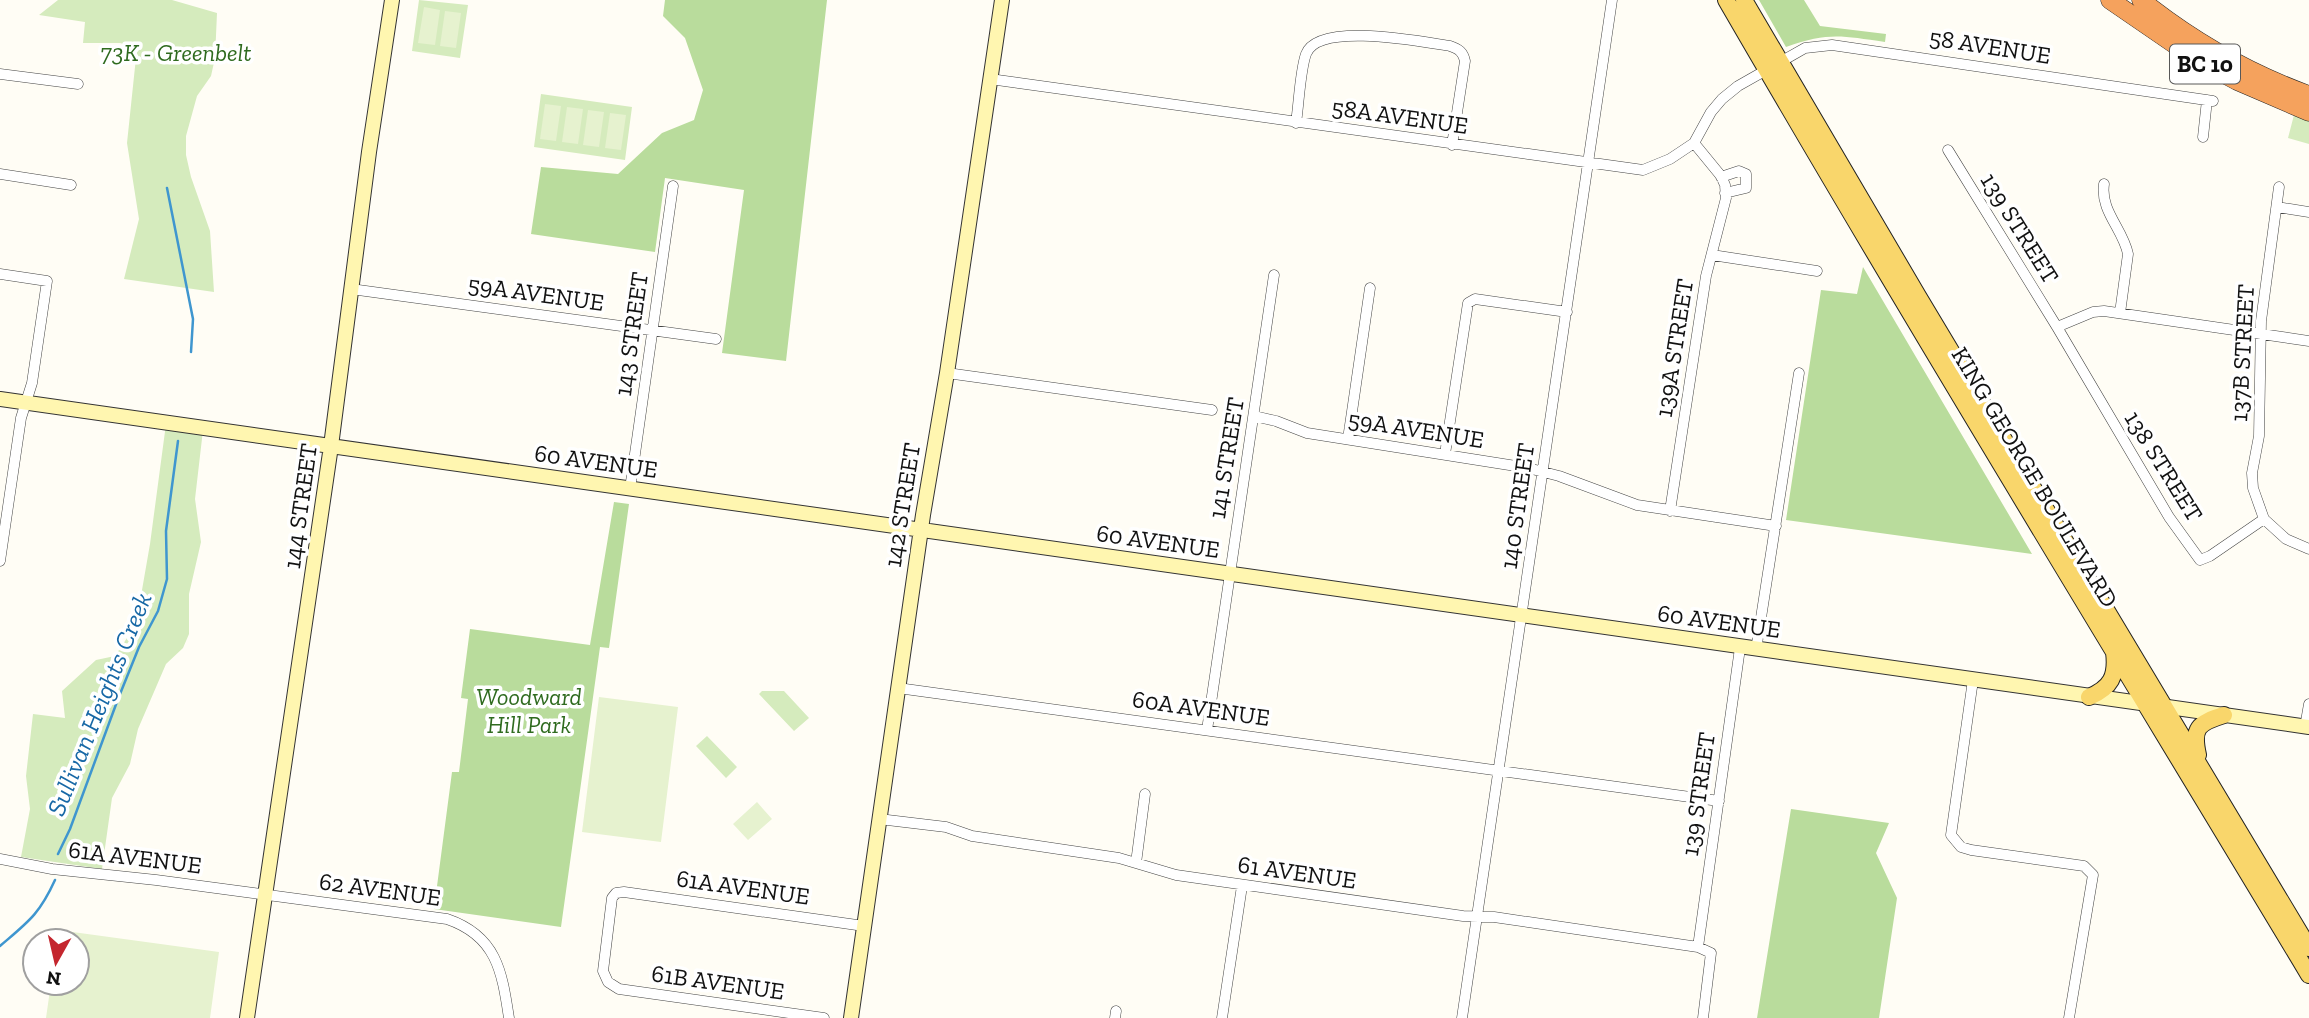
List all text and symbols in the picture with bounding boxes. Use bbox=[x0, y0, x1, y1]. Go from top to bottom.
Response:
street label: 58 AVENUE bbox=[1927, 22, 2053, 70]
park label: 73K - Greenbelt bbox=[100, 38, 252, 67]
road number: BC 10 bbox=[2170, 44, 2240, 83]
street label: 58A AVENUE bbox=[1330, 92, 1470, 140]
street label: 139 STREET bbox=[1975, 167, 2065, 289]
street label: 59A AVENUE bbox=[466, 269, 606, 317]
street label: 143 STREET bbox=[608, 270, 654, 398]
street label: 139A STREET bbox=[1649, 277, 1699, 419]
street label: 137B STREET bbox=[2224, 283, 2260, 423]
street label: KING GEORGE BOULEVARD bbox=[1946, 342, 2124, 612]
street label: 141 STREET bbox=[1202, 395, 1250, 521]
street label: 59A AVENUE bbox=[1346, 404, 1486, 454]
street label: 138 STREET bbox=[2119, 405, 2209, 527]
street label: 60 AVENUE bbox=[533, 438, 659, 484]
street label: 144 STREET bbox=[277, 441, 323, 570]
street label: 142 STREET bbox=[878, 441, 926, 569]
street label: 140 STREET bbox=[1494, 441, 1540, 571]
street label: 60 AVENUE bbox=[1095, 518, 1221, 564]
water label: Sullivan Heights Creek bbox=[40, 588, 158, 820]
street label: 60 AVENUE bbox=[1656, 598, 1782, 644]
park label: Woodward Hill Park bbox=[476, 682, 582, 739]
street label: 60A AVENUE bbox=[1130, 684, 1272, 732]
street label: 139 STREET bbox=[1675, 730, 1721, 858]
street label: 61A AVENUE bbox=[67, 834, 203, 880]
street label: 61 AVENUE bbox=[1236, 849, 1358, 895]
street label: 61A AVENUE bbox=[675, 863, 811, 911]
street label: 62 AVENUE bbox=[317, 866, 443, 912]
north arrow bbox=[21, 927, 91, 997]
street label: 61B AVENUE bbox=[650, 958, 786, 1006]
text: N bbox=[45, 966, 62, 991]

